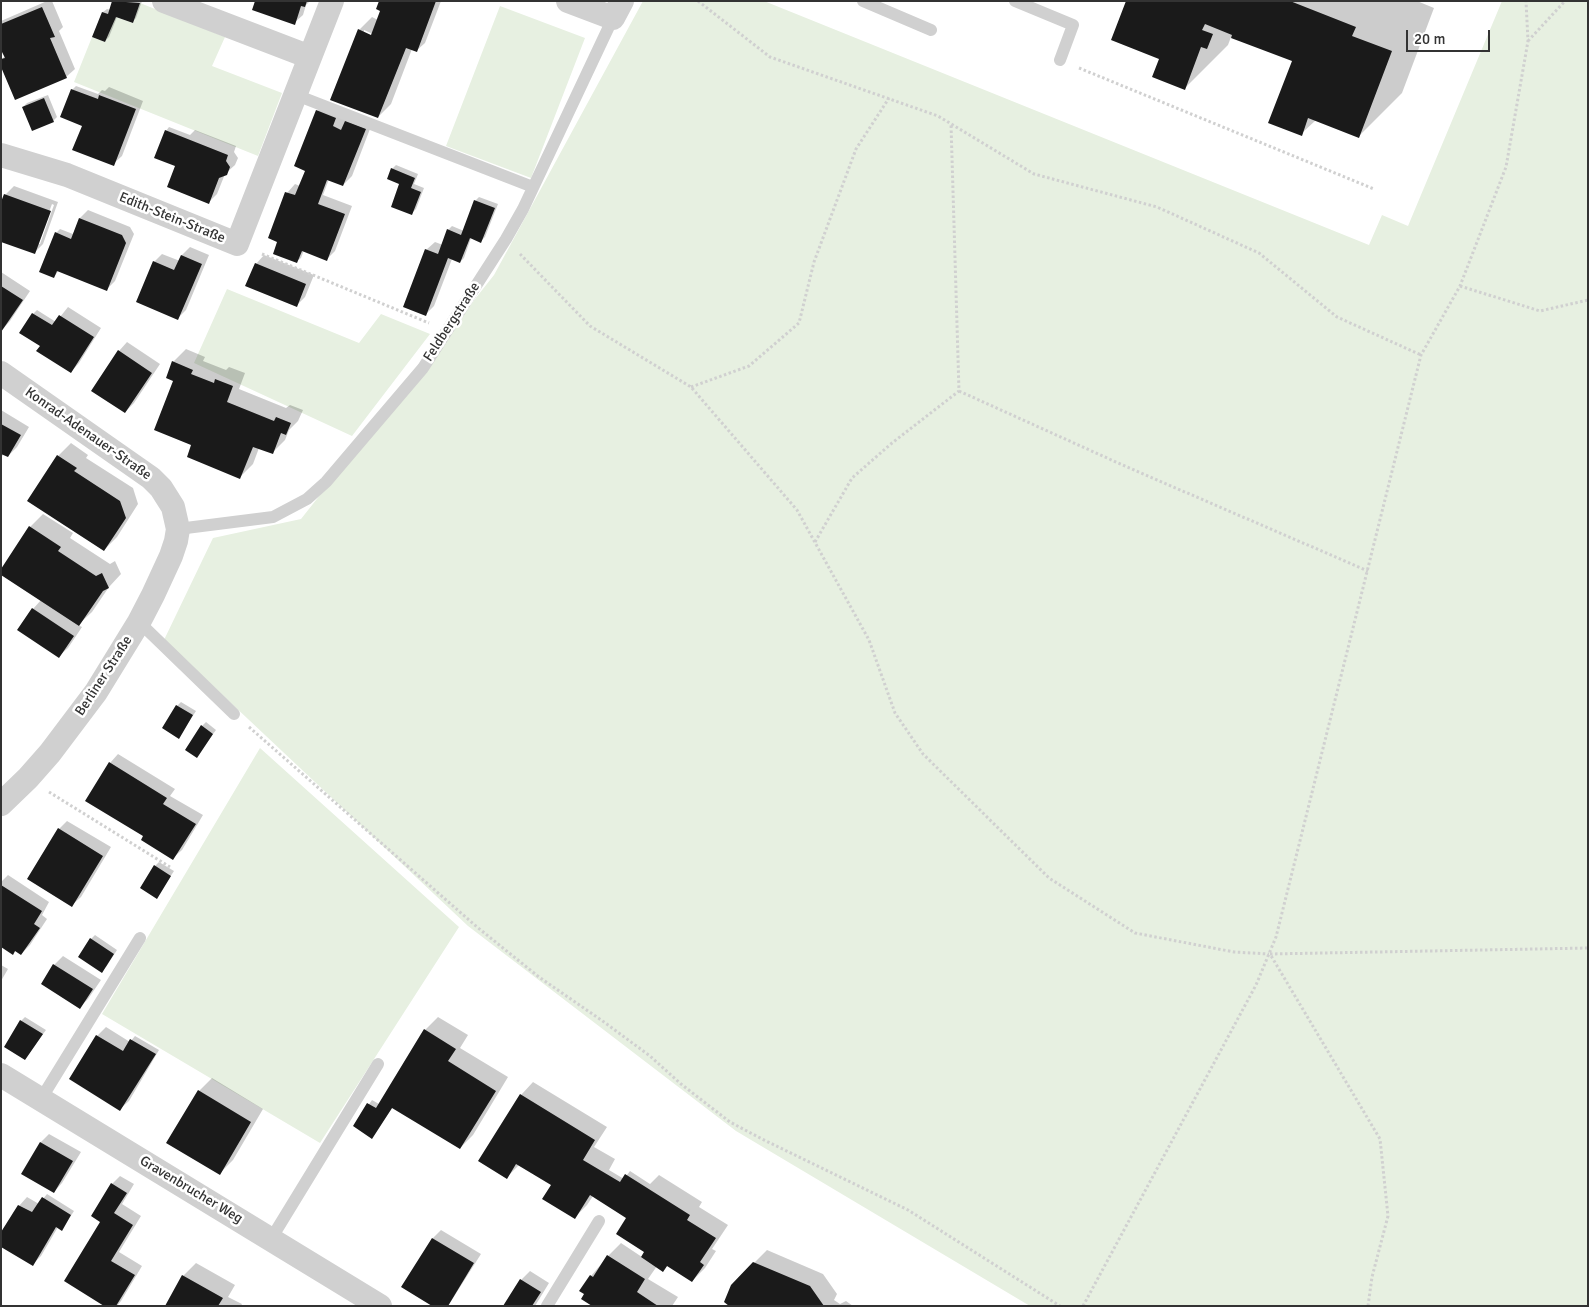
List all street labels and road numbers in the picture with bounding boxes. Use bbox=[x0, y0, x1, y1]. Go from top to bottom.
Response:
street label: Edith-Stein-Straße bbox=[117, 189, 227, 247]
street label: Feldbergstraße bbox=[420, 279, 484, 365]
street label: Konrad-Adenauer-Straße bbox=[22, 384, 154, 484]
street label: Berliner Straße bbox=[72, 633, 136, 719]
street label: Gravenbrucher Weg bbox=[136, 1153, 246, 1227]

